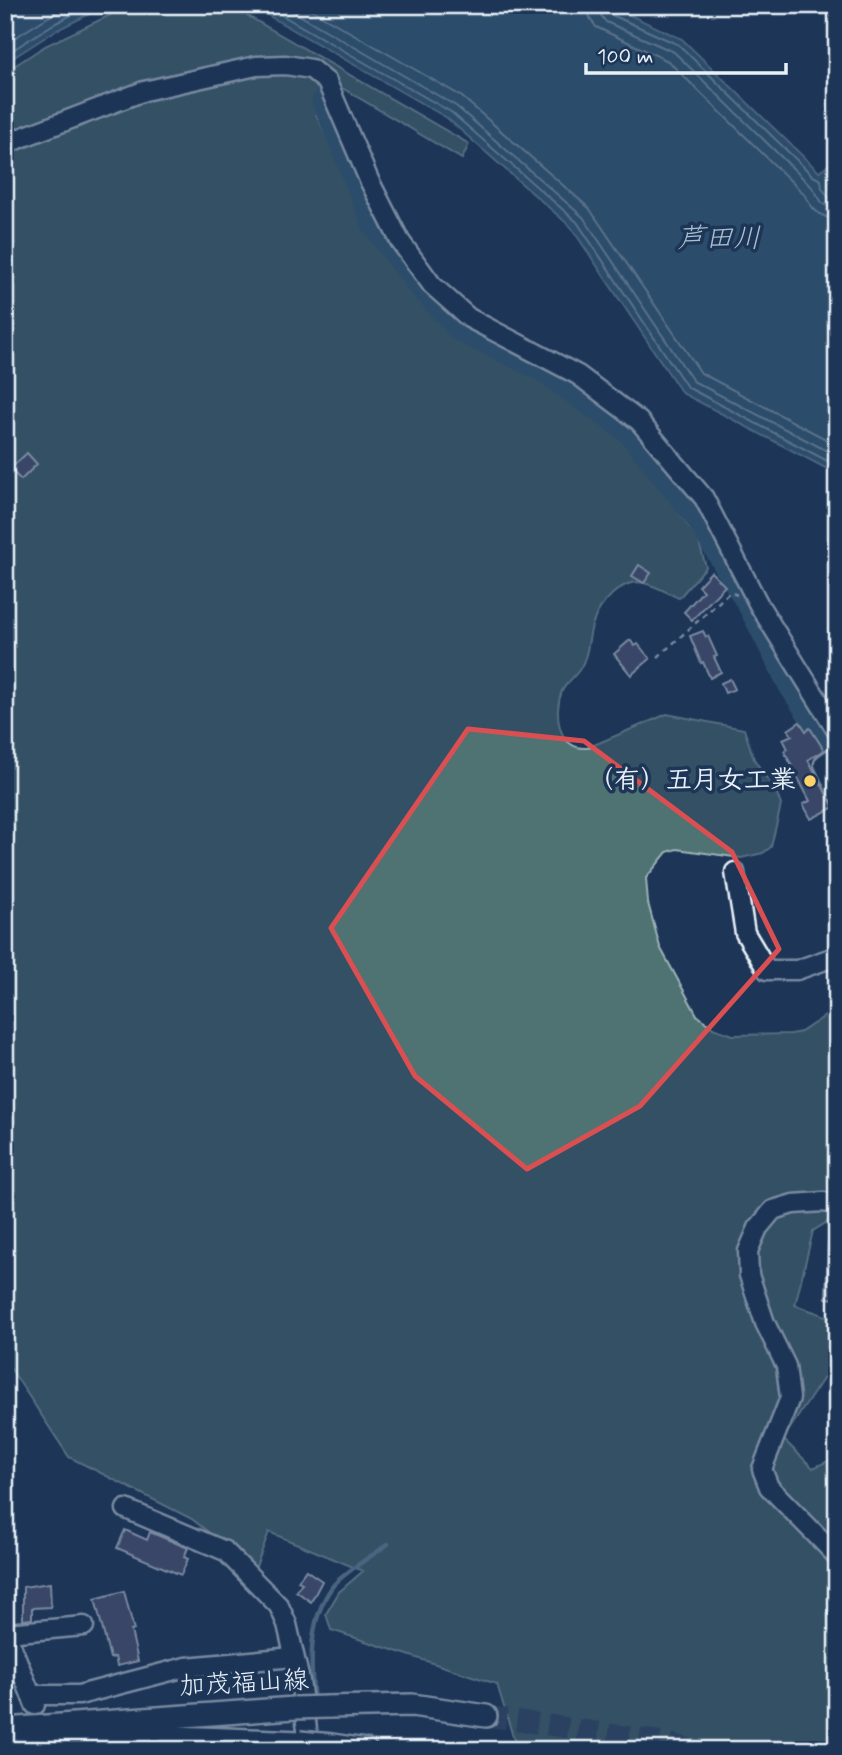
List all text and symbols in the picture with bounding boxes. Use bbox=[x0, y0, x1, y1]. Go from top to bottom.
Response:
scale bar bbox=[586, 32, 786, 76]
text: 100 m bbox=[597, 43, 653, 71]
water label: 芦田川 bbox=[677, 221, 761, 258]
place label: （有）五月女工業 bbox=[588, 764, 796, 798]
marker: （有）五月女工業 bbox=[802, 773, 818, 789]
street label: 加茂福山線 bbox=[178, 1664, 310, 1704]

